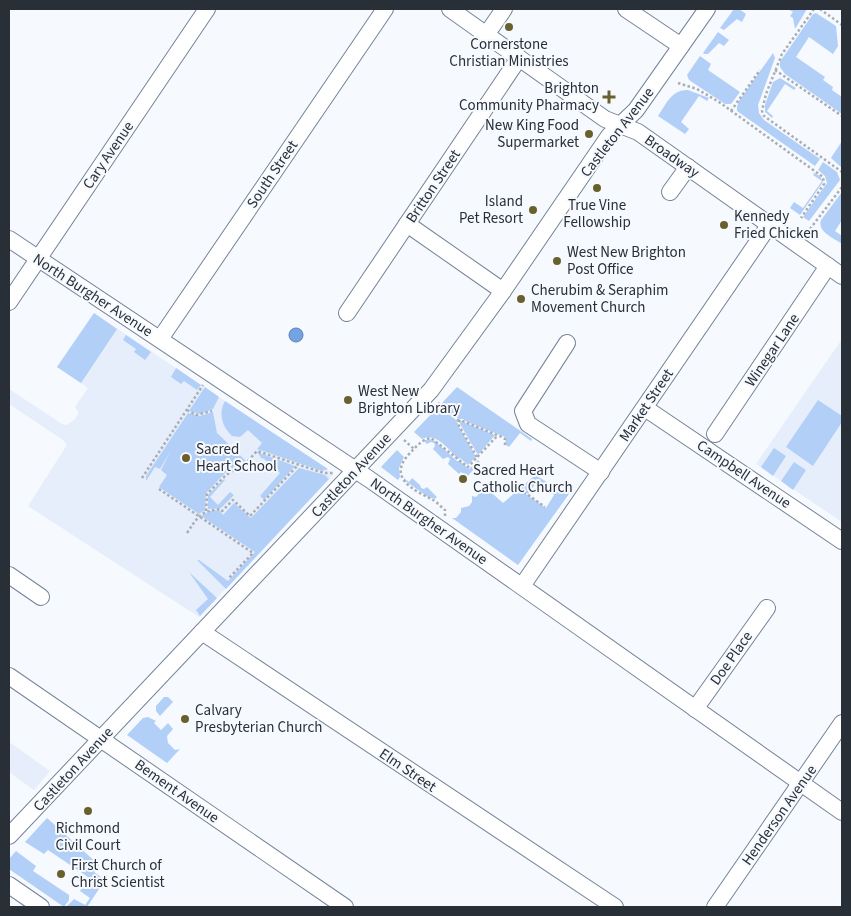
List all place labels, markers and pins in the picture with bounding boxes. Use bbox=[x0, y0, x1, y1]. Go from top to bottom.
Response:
marker: Cornerstone Christian Ministries bbox=[503, 21, 515, 33]
place label: Cornerstone Christian Ministries bbox=[449, 34, 569, 72]
place label: Brighton Community Pharmacy bbox=[459, 78, 599, 116]
marker: Brighton Community Pharmacy bbox=[603, 91, 615, 103]
place label: New King Food Supermarket bbox=[485, 115, 579, 153]
marker: New King Food Supermarket bbox=[583, 128, 595, 140]
marker: True Vine Fellowship bbox=[591, 182, 603, 194]
place label: Island Pet Resort bbox=[459, 191, 523, 229]
place label: True Vine Fellowship bbox=[563, 195, 631, 233]
marker: Island Pet Resort bbox=[527, 204, 539, 216]
place label: Kennedy Fried Chicken bbox=[734, 206, 819, 244]
marker: Kennedy Fried Chicken bbox=[718, 219, 730, 231]
place label: West New Brighton Post Office bbox=[567, 242, 686, 280]
marker: West New Brighton Post Office bbox=[551, 255, 563, 267]
place label: Cherubim & Seraphim Movement Church bbox=[531, 280, 669, 318]
marker: Cherubim & Seraphim Movement Church bbox=[515, 293, 527, 305]
place label: West New Brighton Library bbox=[358, 381, 460, 419]
marker: West New Brighton Library bbox=[342, 394, 354, 406]
place label: Sacred Heart School bbox=[196, 439, 277, 477]
marker: Sacred Heart School bbox=[180, 452, 192, 464]
place label: Sacred Heart Catholic Church bbox=[473, 460, 573, 498]
marker: Sacred Heart Catholic Church bbox=[457, 473, 469, 485]
place label: Calvary Presbyterian Church bbox=[195, 700, 322, 738]
marker: Calvary Presbyterian Church bbox=[179, 713, 191, 725]
marker: Richmond Civil Court bbox=[82, 805, 94, 817]
place label: Richmond Civil Court bbox=[56, 818, 120, 856]
place label: First Church of Christ Scientist bbox=[71, 855, 165, 893]
marker: First Church of Christ Scientist bbox=[55, 868, 67, 880]

